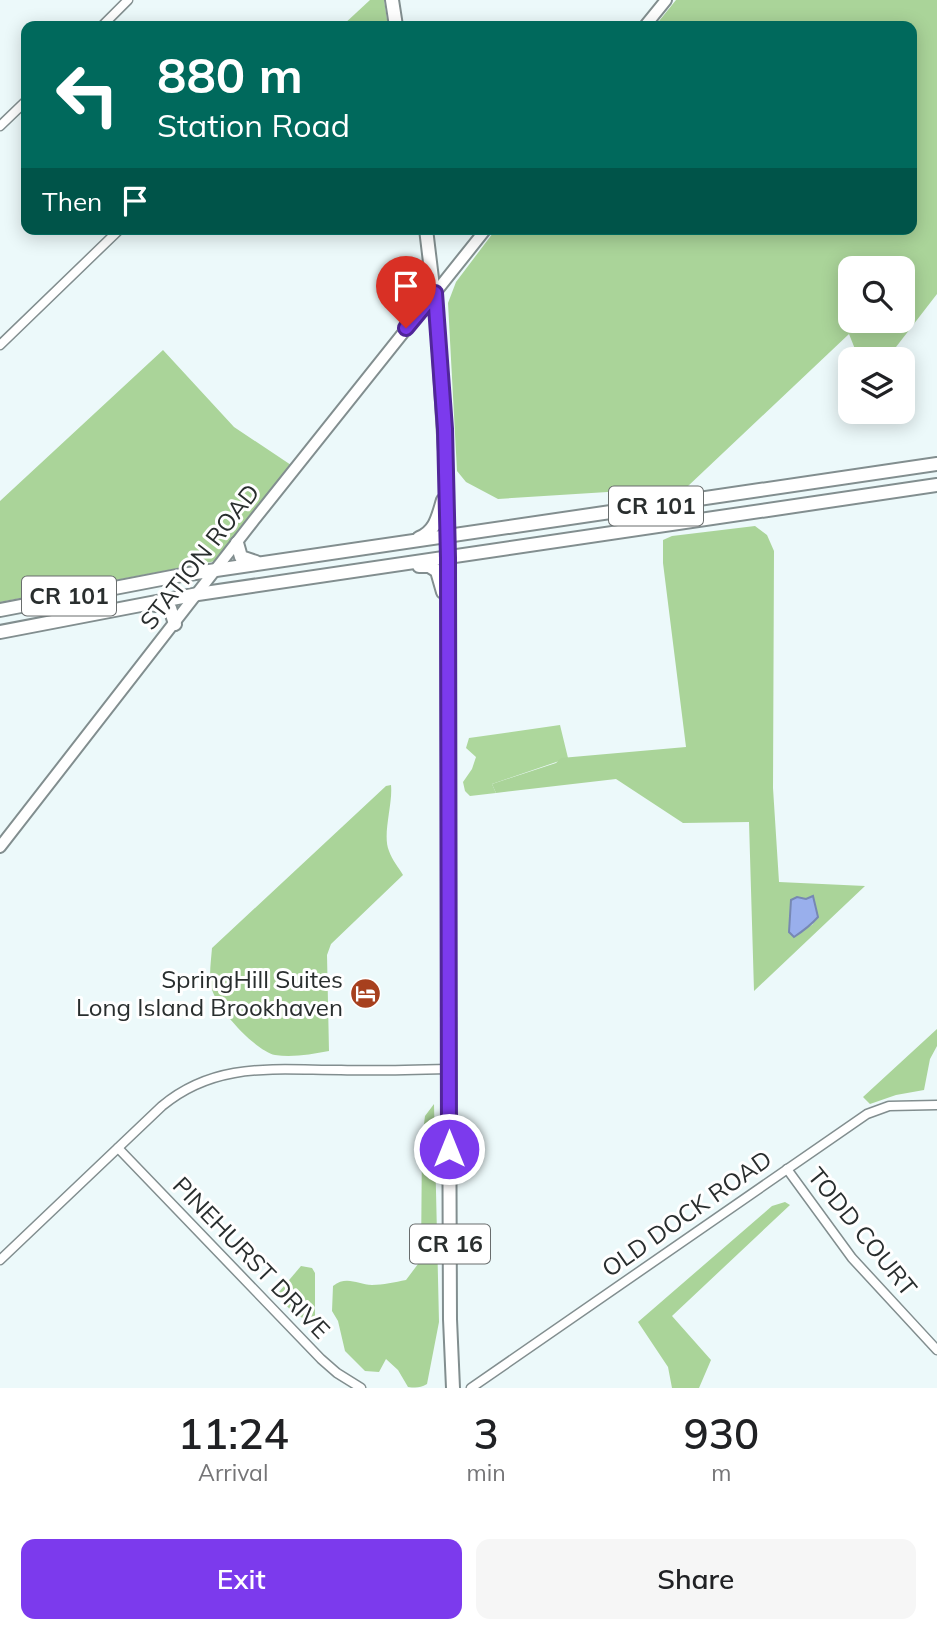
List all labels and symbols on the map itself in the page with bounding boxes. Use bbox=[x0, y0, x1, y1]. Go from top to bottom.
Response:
pin bbox=[376, 256, 436, 328]
street label: STATION ROAD bbox=[133, 477, 265, 635]
road number: CR 101 bbox=[609, 486, 703, 526]
road number: CR 101 bbox=[22, 576, 116, 616]
place label: SpringHill Suites Long Island Brookhaven bbox=[76, 964, 343, 1022]
hotel icon: SpringHill Suites Long Island Brookhaven bbox=[349, 977, 383, 1011]
position arrow bbox=[412, 1112, 486, 1186]
street label: OLD DOCK ROAD bbox=[596, 1143, 777, 1283]
street label: TODD COURT bbox=[802, 1161, 924, 1302]
street label: PINEHURST DRIVE bbox=[167, 1170, 337, 1344]
road number: CR 16 bbox=[410, 1224, 490, 1264]

